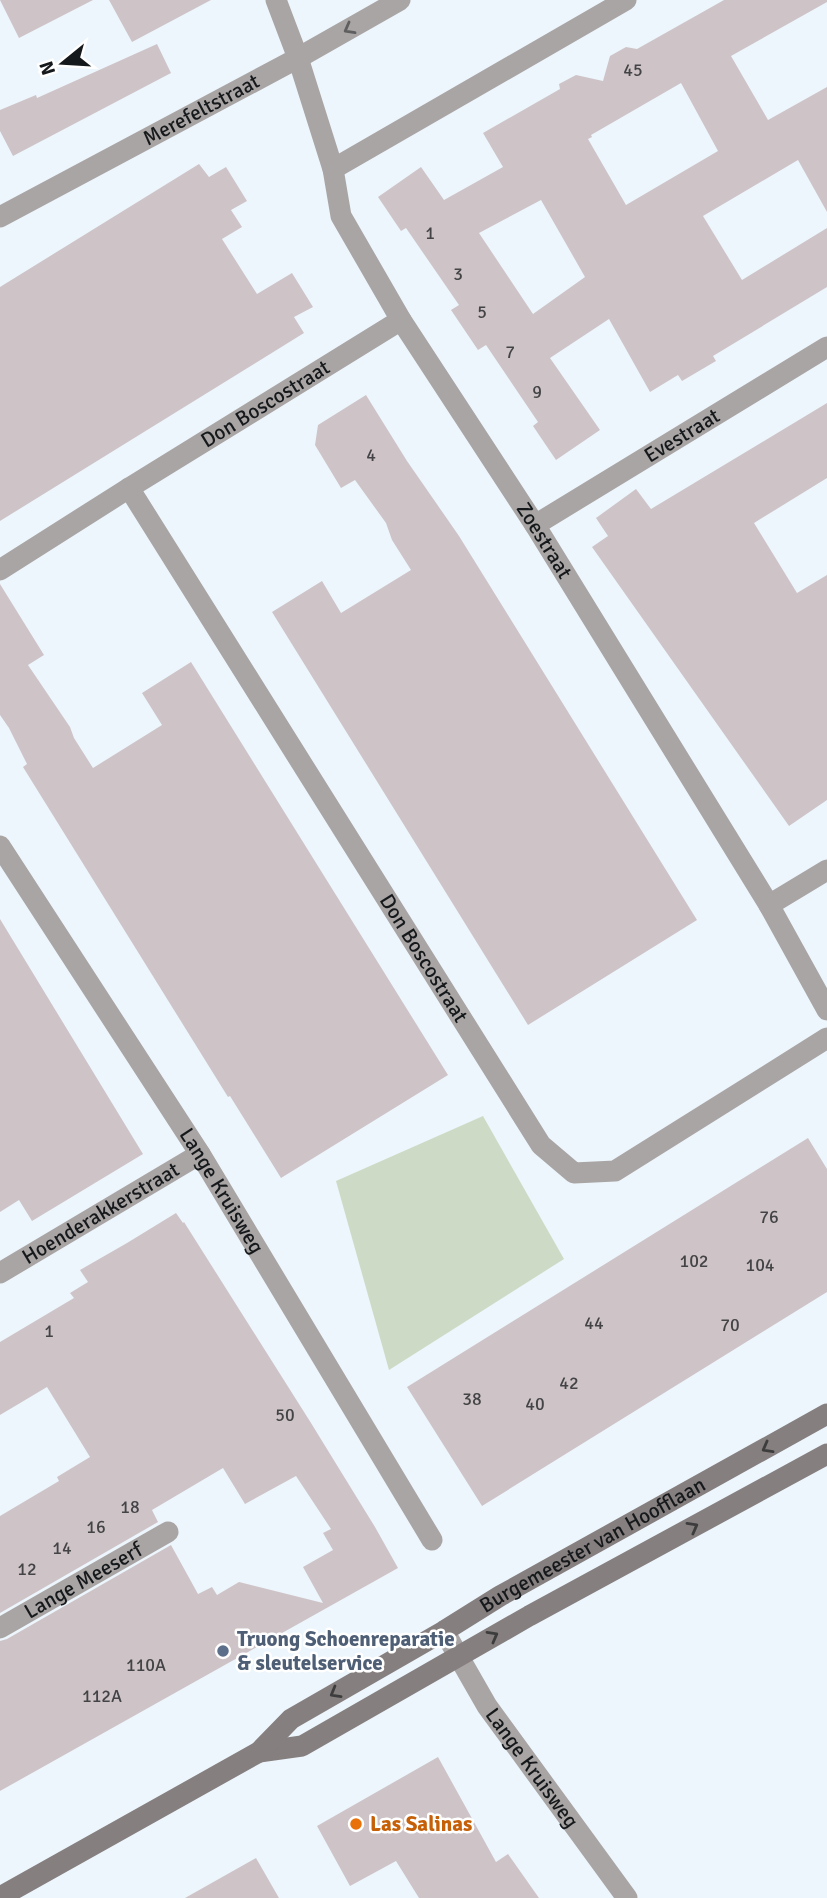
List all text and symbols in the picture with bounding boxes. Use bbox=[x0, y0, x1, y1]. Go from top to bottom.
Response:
one-way arrow bbox=[344, 21, 356, 34]
north arrow bbox=[28, 28, 98, 98]
text: N bbox=[34, 58, 61, 78]
house number: 45 bbox=[623, 59, 643, 81]
street label: Merefeltstraat bbox=[138, 68, 264, 151]
house number: 1 bbox=[425, 222, 435, 244]
house number: 3 bbox=[453, 263, 463, 285]
house number: 5 bbox=[477, 301, 487, 323]
house number: 7 bbox=[505, 341, 515, 363]
street label: Don Boscostraat bbox=[196, 354, 334, 453]
house number: 9 bbox=[532, 381, 542, 403]
street label: Evestraat bbox=[639, 403, 724, 468]
house number: 4 bbox=[366, 444, 376, 466]
street label: Zoestraat bbox=[511, 497, 578, 583]
street label: Don Boscostraat bbox=[374, 889, 474, 1027]
street label: Lange Kruisweg bbox=[174, 1123, 270, 1258]
street label: Hoenderakkerstraat bbox=[17, 1156, 184, 1270]
house number: 76 bbox=[759, 1206, 779, 1228]
house number: 102 bbox=[679, 1250, 709, 1272]
house number: 104 bbox=[745, 1254, 775, 1276]
house number: 44 bbox=[584, 1312, 604, 1334]
house number: 70 bbox=[720, 1314, 740, 1336]
house number: 1 bbox=[44, 1320, 54, 1342]
house number: 42 bbox=[559, 1372, 579, 1394]
house number: 38 bbox=[462, 1388, 482, 1410]
house number: 40 bbox=[525, 1393, 545, 1415]
house number: 50 bbox=[275, 1404, 295, 1426]
one-way arrow bbox=[762, 1439, 775, 1453]
street label: Burgemeester van Hoofflaan bbox=[475, 1471, 710, 1619]
house number: 18 bbox=[120, 1496, 140, 1518]
house number: 16 bbox=[86, 1516, 106, 1538]
one-way arrow bbox=[686, 1522, 698, 1535]
street label: Lange Meeserf bbox=[19, 1536, 148, 1624]
house number: 14 bbox=[52, 1537, 72, 1559]
house number: 12 bbox=[17, 1558, 37, 1580]
place label: Truong Schoenreparatie & sleutelservice bbox=[237, 1626, 455, 1676]
one-way arrow bbox=[486, 1631, 499, 1644]
marker: Truong Schoenreparatie & sleutelservice bbox=[215, 1643, 231, 1659]
house number: 110A bbox=[126, 1654, 166, 1676]
house number: 112A bbox=[82, 1685, 122, 1707]
one-way arrow bbox=[330, 1685, 343, 1698]
street label: Lange Kruisweg bbox=[480, 1703, 584, 1833]
place label: Las Salinas bbox=[370, 1811, 472, 1837]
marker: Las Salinas bbox=[348, 1816, 364, 1832]

